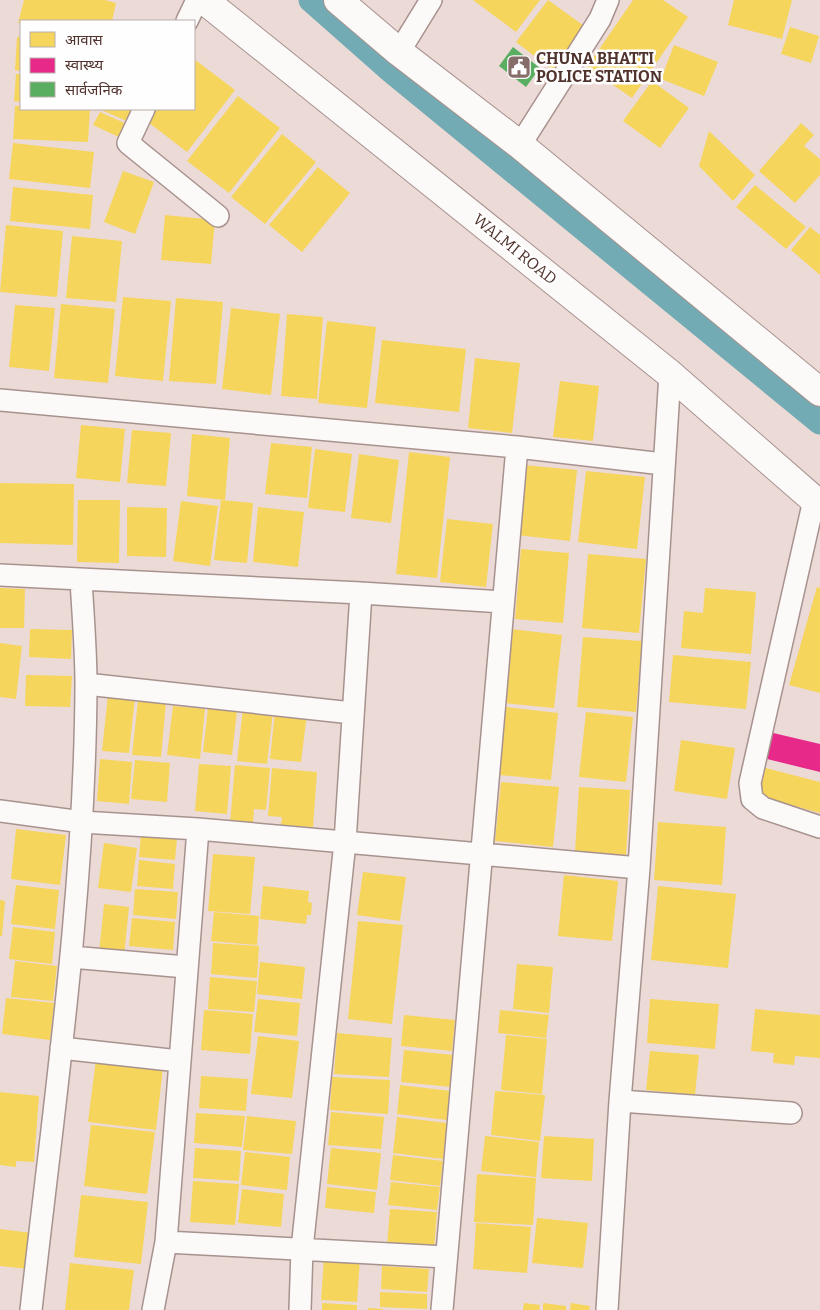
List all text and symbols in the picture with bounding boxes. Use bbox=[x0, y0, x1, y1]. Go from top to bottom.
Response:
legend bbox=[20, 20, 195, 110]
text: आवास bbox=[65, 31, 104, 49]
place label: CHUNA BHATTI POLICE STATION bbox=[536, 49, 662, 86]
public building icon: CHUNA BHATTI POLICE STATION bbox=[506, 54, 532, 80]
text: स्वास्थ्य bbox=[65, 56, 103, 74]
text: सार्वजनिक bbox=[65, 81, 123, 99]
street label: WALMI ROAD bbox=[469, 210, 561, 288]

